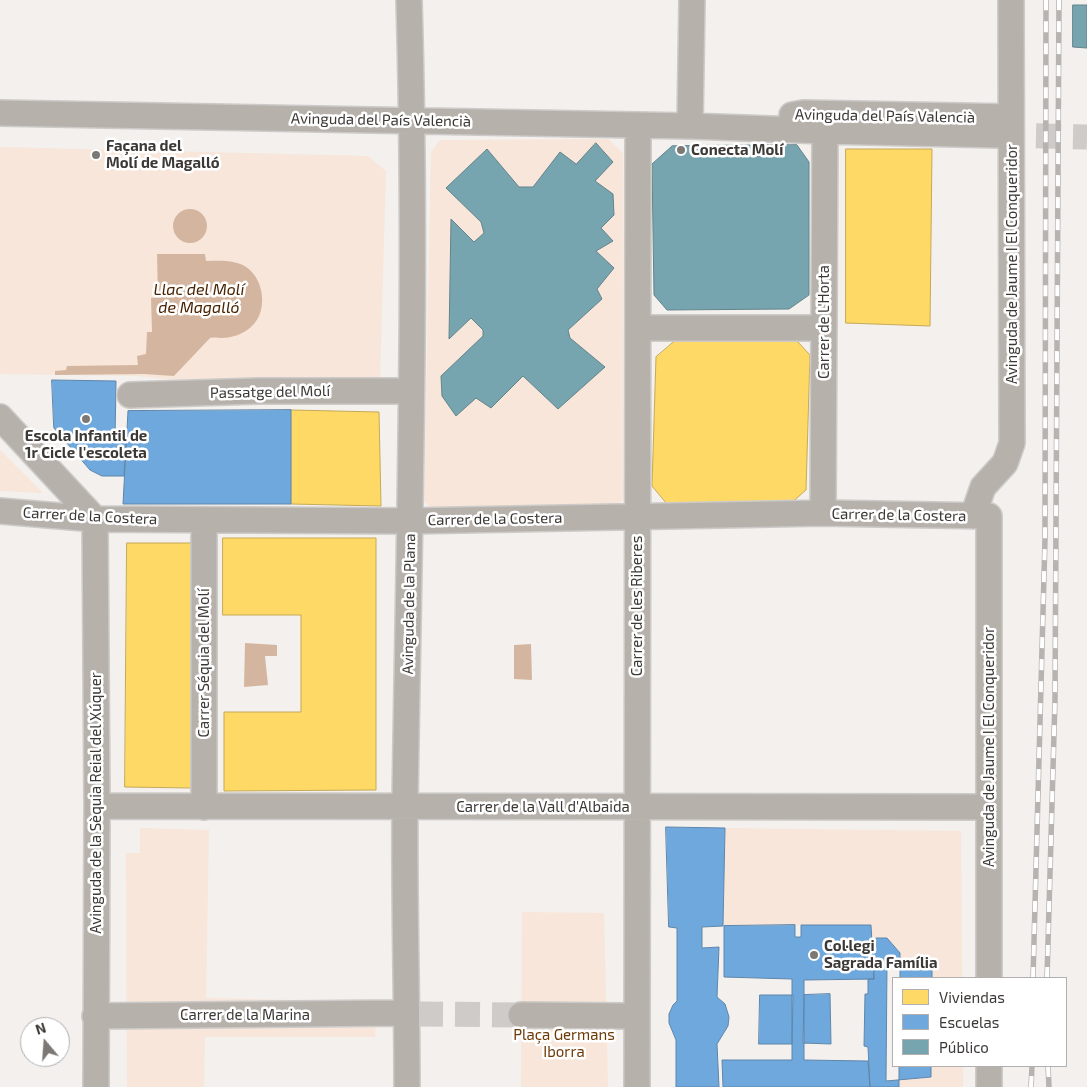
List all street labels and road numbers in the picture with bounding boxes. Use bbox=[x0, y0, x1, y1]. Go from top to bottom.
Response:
street label: Avinguda del País Valencià bbox=[795, 105, 975, 127]
street label: Avinguda del País Valencià bbox=[291, 109, 471, 131]
street label: Avinguda de Jaume I El Conqueridor bbox=[1003, 144, 1021, 384]
street label: Carrer de L'Horta bbox=[815, 265, 833, 379]
street label: Passatge del Molí bbox=[210, 382, 330, 402]
street label: Carrer de la Costera bbox=[22, 503, 158, 529]
street label: Carrer de la Costera bbox=[831, 505, 967, 525]
street label: Carrer de la Costera bbox=[427, 509, 563, 529]
street label: Avinguda de la Plana bbox=[399, 533, 419, 675]
street label: Carrer de les Riberes bbox=[628, 536, 646, 676]
street label: Carrer Séquia del Molí bbox=[195, 588, 213, 738]
street label: Avinguda de Jaume I El Conqueridor bbox=[980, 627, 998, 867]
street label: Avinguda de la Sèquia Reial del Xúquer bbox=[87, 672, 105, 934]
street label: Carrer de la Vall d'Albaida bbox=[456, 798, 630, 816]
street label: Carrer de la Marina bbox=[180, 1006, 310, 1024]

